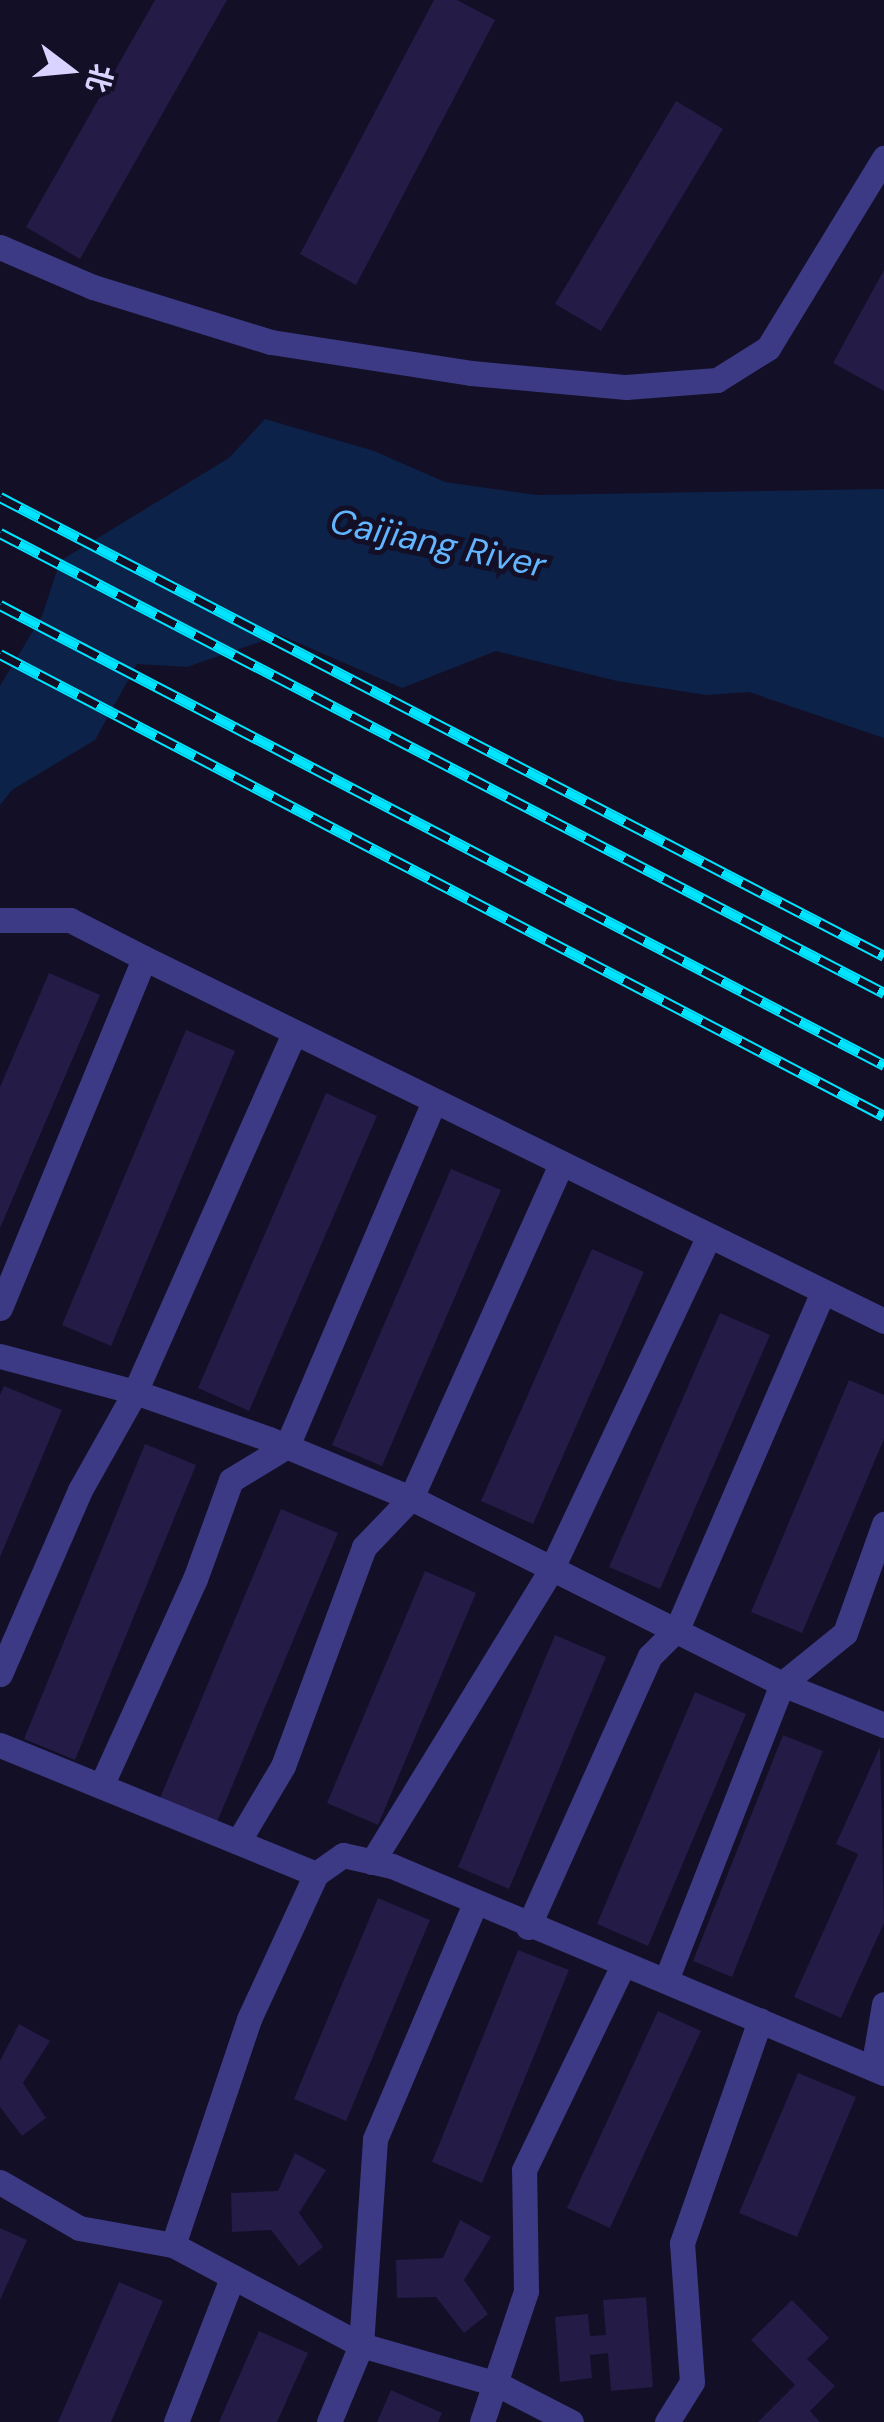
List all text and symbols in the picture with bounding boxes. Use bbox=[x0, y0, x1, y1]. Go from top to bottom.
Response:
north arrow bbox=[20, 20, 120, 120]
text: 北 bbox=[78, 60, 121, 97]
water label: Caijiang River bbox=[326, 500, 550, 586]

